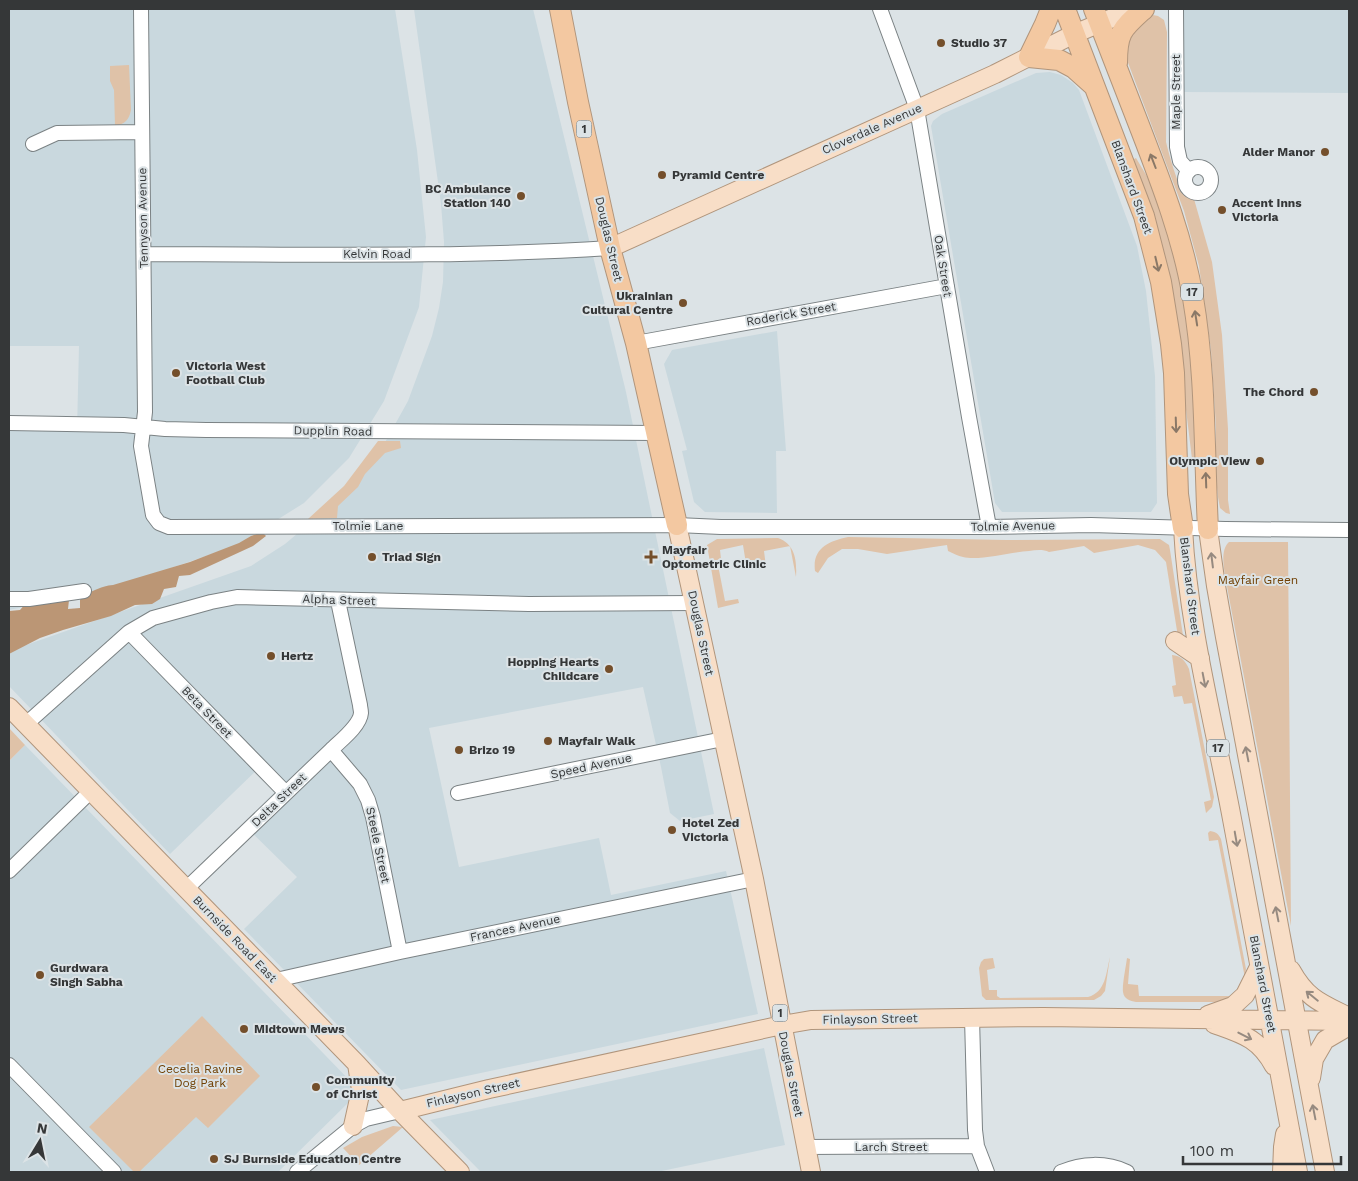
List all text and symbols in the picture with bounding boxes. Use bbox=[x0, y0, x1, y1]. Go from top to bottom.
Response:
place label: Studio 37 bbox=[951, 36, 1007, 50]
marker: Studio 37 bbox=[935, 37, 947, 49]
street label: Maple Street bbox=[1169, 54, 1183, 130]
street label: Cloverdale Avenue bbox=[820, 101, 924, 157]
road number: 1 bbox=[576, 120, 592, 138]
street label: Blanshard Street bbox=[1109, 138, 1155, 236]
place label: Alder Manor bbox=[1242, 145, 1316, 159]
marker: Alder Manor bbox=[1319, 146, 1331, 158]
one-way arrow bbox=[1148, 154, 1157, 170]
street label: Tennyson Avenue bbox=[135, 168, 151, 268]
place label: Pyramid Centre bbox=[672, 168, 764, 182]
marker: Pyramid Centre bbox=[656, 169, 668, 181]
place label: BC Ambulance Station 140 bbox=[425, 182, 511, 210]
marker: BC Ambulance Station 140 bbox=[515, 190, 527, 202]
street label: Douglas Street bbox=[592, 195, 626, 283]
place label: Accent Inns Victoria bbox=[1232, 196, 1302, 224]
marker: Accent Inns Victoria bbox=[1216, 204, 1228, 216]
street label: Oak Street bbox=[931, 234, 955, 298]
street label: Kelvin Road bbox=[343, 247, 411, 261]
one-way arrow bbox=[1153, 256, 1162, 272]
road number: 17 bbox=[1181, 284, 1203, 300]
place label: Ukrainian Cultural Centre bbox=[582, 289, 673, 317]
marker: Ukrainian Cultural Centre bbox=[677, 297, 689, 309]
street label: Roderick Street bbox=[745, 299, 837, 329]
one-way arrow bbox=[1191, 310, 1201, 326]
place label: Victoria West Football Club bbox=[186, 359, 266, 387]
marker: Victoria West Football Club bbox=[170, 367, 182, 379]
place label: The Chord bbox=[1243, 385, 1304, 399]
marker: The Chord bbox=[1308, 386, 1320, 398]
one-way arrow bbox=[1171, 417, 1180, 433]
street label: Dupplin Road bbox=[293, 423, 373, 439]
place label: Olympic View bbox=[1169, 454, 1250, 468]
marker: Olympic View bbox=[1254, 455, 1266, 467]
one-way arrow bbox=[1201, 472, 1210, 488]
street label: Tolmie Avenue bbox=[971, 518, 1055, 534]
street label: Tolmie Lane bbox=[333, 519, 403, 533]
street label: Blanshard Street bbox=[1177, 536, 1203, 636]
place label: Mayfair Optometric Clinic bbox=[662, 543, 767, 571]
place label: Triad Sign bbox=[382, 550, 441, 564]
marker: Mayfair Optometric Clinic bbox=[644, 550, 658, 564]
marker: Triad Sign bbox=[366, 551, 378, 563]
one-way arrow bbox=[1207, 552, 1217, 568]
park label: Mayfair Green bbox=[1218, 573, 1298, 587]
street label: Douglas Street bbox=[685, 589, 717, 677]
street label: Alpha Street bbox=[302, 592, 376, 608]
place label: Hertz bbox=[281, 649, 313, 663]
marker: Hertz bbox=[265, 650, 277, 662]
place label: Hopping Hearts Childcare bbox=[507, 655, 600, 683]
marker: Hopping Hearts Childcare bbox=[603, 663, 615, 675]
one-way arrow bbox=[1200, 672, 1210, 688]
street label: Beta Street bbox=[179, 683, 235, 741]
place label: Mayfair Walk bbox=[558, 734, 636, 748]
marker: Mayfair Walk bbox=[542, 735, 554, 747]
road number: 17 bbox=[1207, 740, 1229, 756]
place label: Brizo 19 bbox=[469, 743, 515, 757]
marker: Brizo 19 bbox=[453, 744, 465, 756]
one-way arrow bbox=[1241, 747, 1251, 763]
street label: Speed Avenue bbox=[549, 751, 633, 781]
street label: Delta Street bbox=[249, 770, 309, 830]
street label: Steele Street bbox=[363, 806, 393, 884]
place label: Hotel Zed Victoria bbox=[682, 816, 739, 844]
marker: Hotel Zed Victoria bbox=[666, 824, 678, 836]
one-way arrow bbox=[1231, 831, 1241, 847]
street label: Burnside Road East bbox=[190, 893, 280, 985]
one-way arrow bbox=[1272, 906, 1282, 922]
street label: Frances Avenue bbox=[469, 912, 561, 944]
street label: Blanshard Street bbox=[1247, 934, 1279, 1034]
place label: Gurdwara Singh Sabha bbox=[50, 961, 123, 989]
marker: Gurdwara Singh Sabha bbox=[34, 969, 46, 981]
one-way arrow bbox=[1305, 990, 1318, 1001]
road number: 1 bbox=[772, 1004, 788, 1021]
street label: Finlayson Street bbox=[822, 1011, 918, 1027]
place label: Midtown Mews bbox=[254, 1022, 345, 1036]
marker: Midtown Mews bbox=[238, 1023, 250, 1035]
street label: Douglas Street bbox=[776, 1030, 806, 1118]
one-way arrow bbox=[1237, 1032, 1252, 1041]
park label: Cecelia Ravine Dog Park bbox=[158, 1062, 242, 1090]
place label: Community of Christ bbox=[326, 1073, 395, 1101]
street label: Finlayson Street bbox=[425, 1075, 521, 1111]
marker: Community of Christ bbox=[310, 1081, 322, 1093]
one-way arrow bbox=[1309, 1104, 1318, 1120]
north arrow bbox=[15, 1116, 65, 1166]
text: N bbox=[36, 1119, 49, 1137]
scale bar bbox=[1183, 1134, 1340, 1166]
street label: Larch Street bbox=[854, 1140, 928, 1154]
text: 100 m bbox=[1190, 1142, 1234, 1160]
place label: SJ Burnside Education Centre bbox=[224, 1152, 401, 1166]
marker: SJ Burnside Education Centre bbox=[208, 1153, 220, 1165]

